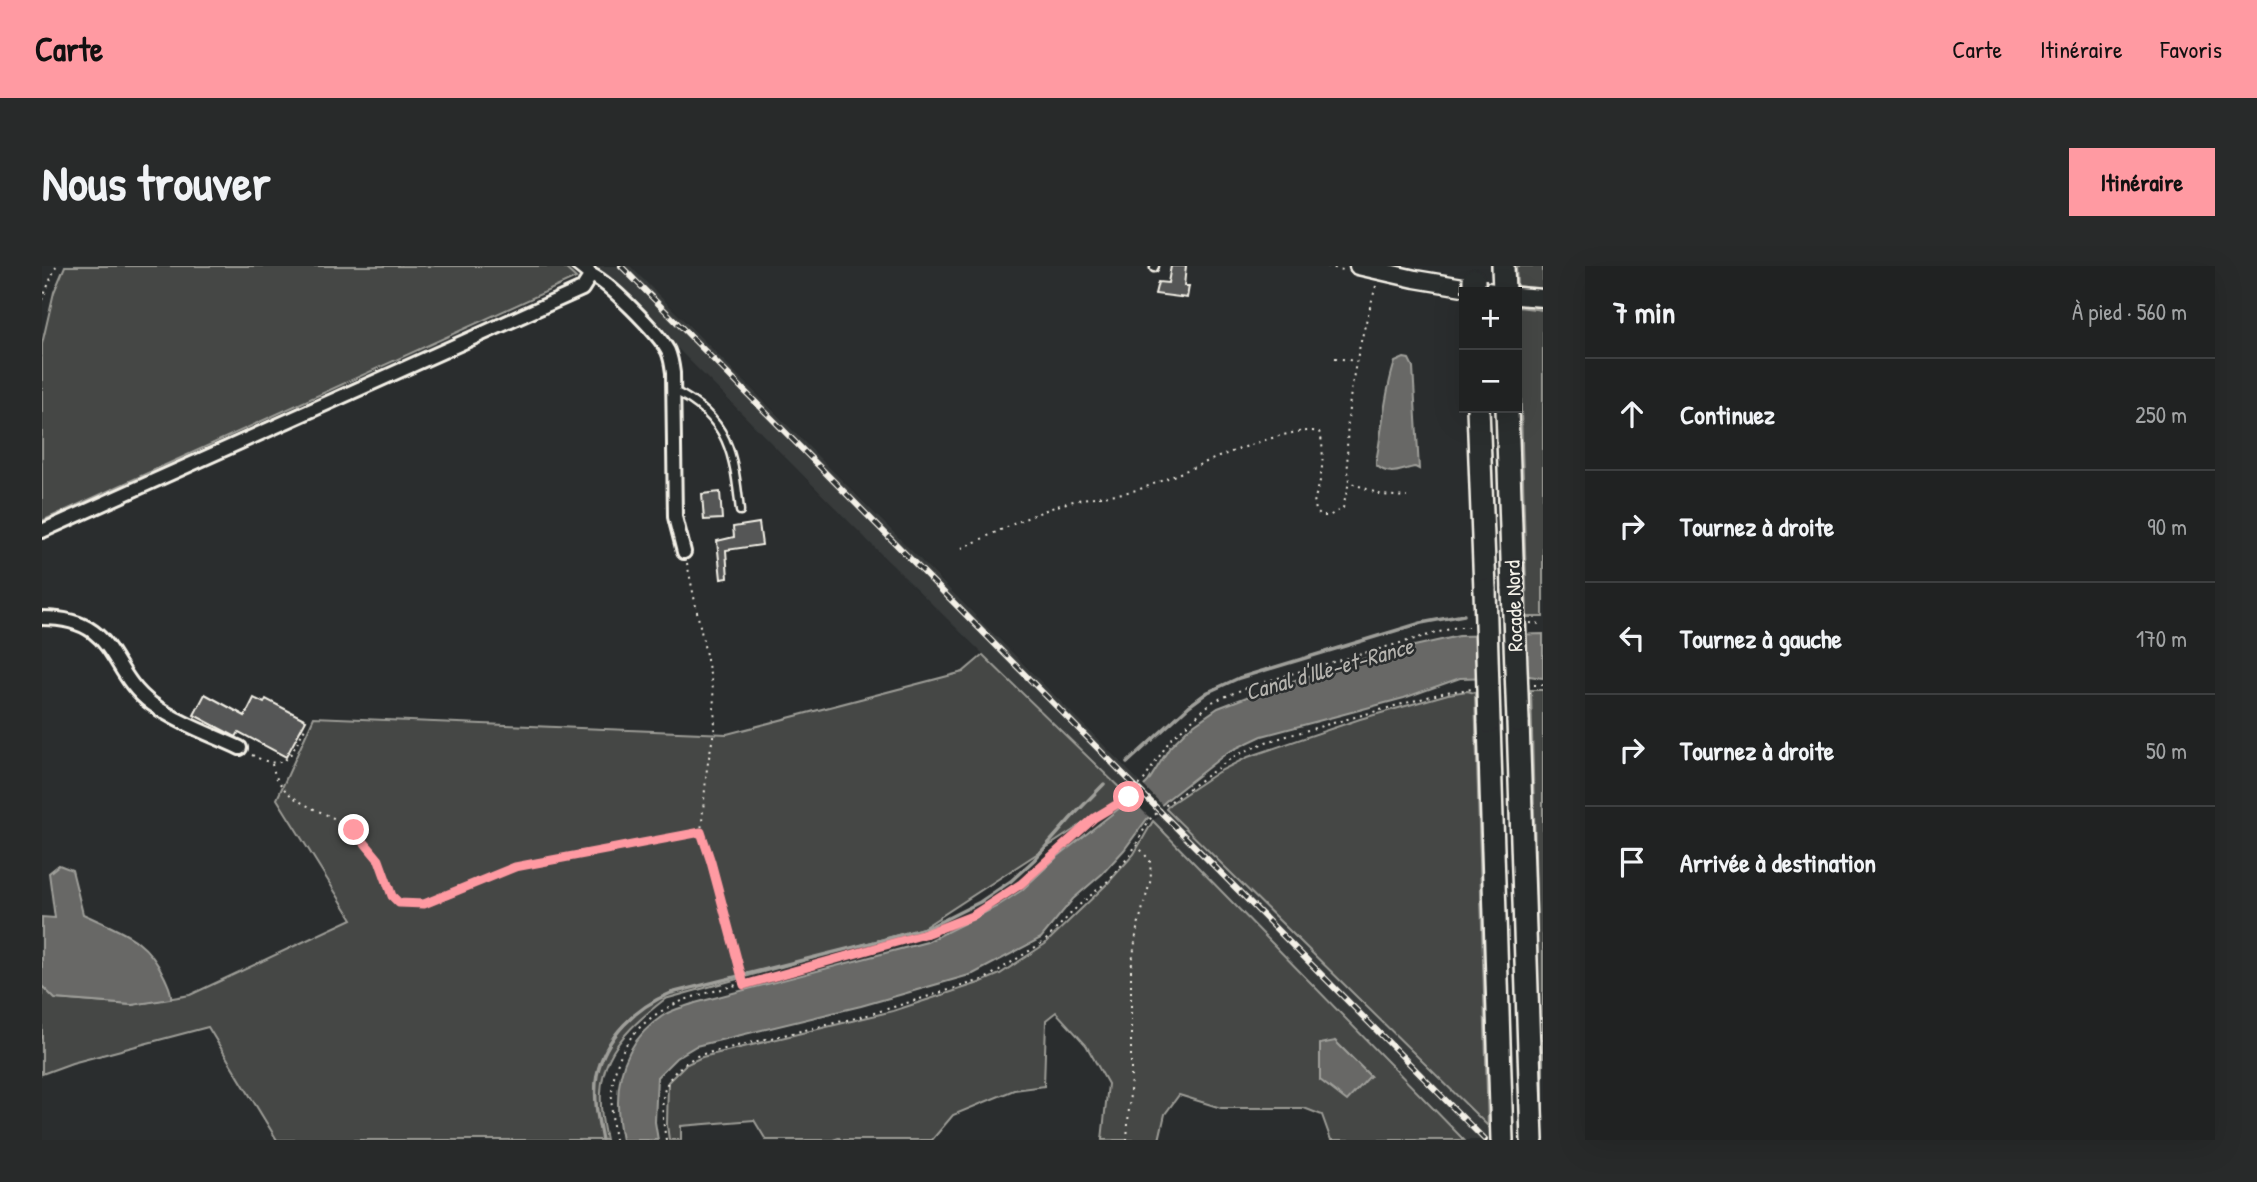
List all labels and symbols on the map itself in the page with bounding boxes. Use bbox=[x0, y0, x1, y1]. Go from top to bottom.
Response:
street label: Rocade Nord bbox=[1497, 560, 1530, 652]
water label: Canal d'Ille-et-Rance bbox=[1241, 630, 1417, 707]
route start bbox=[1113, 781, 1144, 812]
route end bbox=[338, 814, 369, 845]

